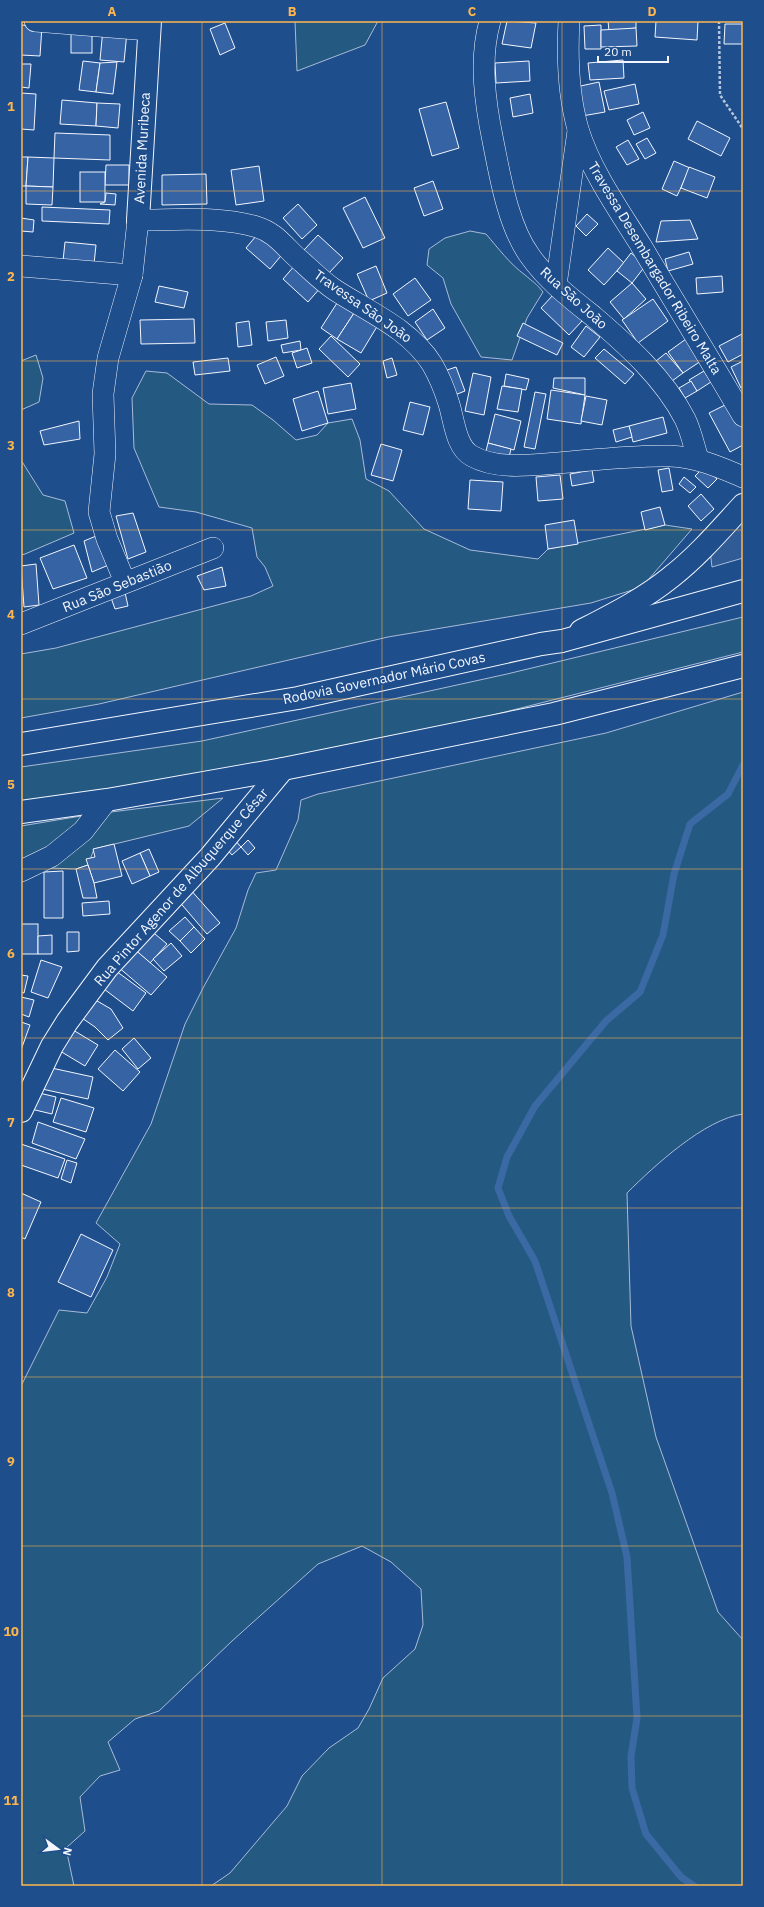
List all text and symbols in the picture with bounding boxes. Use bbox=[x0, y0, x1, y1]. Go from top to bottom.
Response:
text: A bbox=[108, 3, 117, 20]
text: B bbox=[288, 3, 297, 20]
text: C bbox=[468, 3, 477, 20]
text: D bbox=[647, 3, 657, 20]
scale bar bbox=[598, 38, 668, 64]
text: 20 m bbox=[604, 44, 632, 59]
street label: Avenida Muribeca bbox=[130, 91, 154, 204]
text: 1 bbox=[7, 98, 15, 115]
street label: Travessa Desembargador Ribeiro Malta bbox=[584, 158, 726, 378]
street label: Rua São João bbox=[536, 263, 612, 333]
street label: Travessa São João bbox=[310, 265, 416, 347]
text: 2 bbox=[7, 268, 15, 285]
text: 3 bbox=[7, 437, 15, 454]
street label: Rua São Sebastião bbox=[60, 556, 174, 616]
text: 4 bbox=[7, 606, 15, 623]
street label: Rodovia Governador Mário Covas bbox=[281, 648, 487, 708]
text: 5 bbox=[7, 776, 15, 793]
street label: Rua Pintor Agenor de Albuquerque César bbox=[90, 784, 272, 990]
text: 6 bbox=[7, 945, 15, 962]
text: 7 bbox=[7, 1114, 15, 1131]
text: 8 bbox=[7, 1284, 15, 1301]
text: 9 bbox=[7, 1453, 15, 1470]
text: 10 bbox=[3, 1623, 19, 1640]
text: 11 bbox=[3, 1792, 19, 1809]
north arrow bbox=[38, 1829, 78, 1869]
text: N bbox=[60, 1846, 75, 1857]

